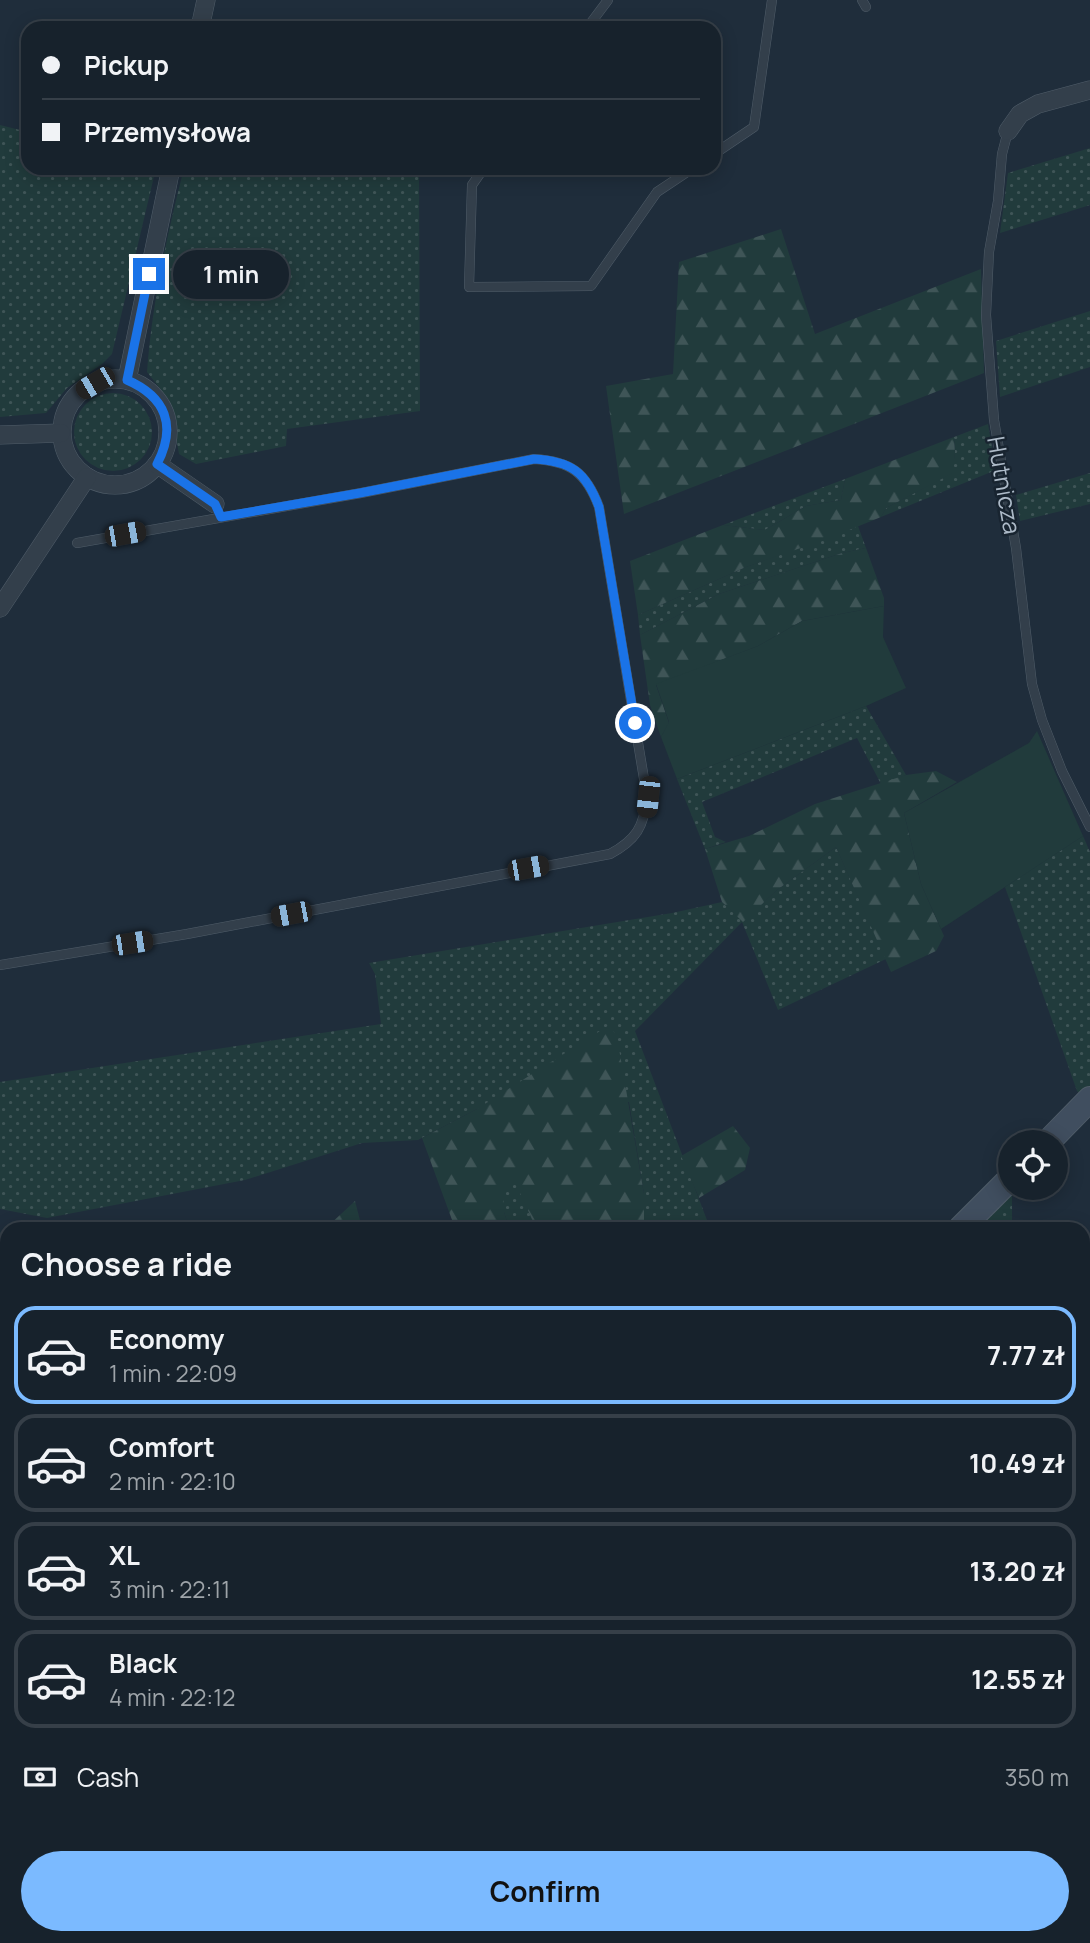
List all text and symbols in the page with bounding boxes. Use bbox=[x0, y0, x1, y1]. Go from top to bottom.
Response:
text: Pickup bbox=[84, 47, 169, 83]
text: Przemysłowa bbox=[84, 114, 251, 150]
callout: 1 min bbox=[174, 250, 289, 298]
route end bbox=[133, 258, 165, 290]
text: 1 min bbox=[203, 258, 259, 290]
car bbox=[72, 363, 119, 403]
street label: Hutnicza bbox=[980, 434, 1030, 536]
car bbox=[103, 520, 148, 548]
route start bbox=[619, 707, 651, 739]
car bbox=[636, 775, 661, 819]
car bbox=[506, 854, 551, 882]
car bbox=[269, 900, 314, 928]
car bbox=[110, 929, 155, 957]
map controls bbox=[998, 1130, 1068, 1200]
button: locate bbox=[998, 1130, 1068, 1200]
text: Choose a ride bbox=[21, 1242, 232, 1286]
text: Economy bbox=[109, 1321, 224, 1357]
icon: car bbox=[25, 1324, 88, 1387]
text: 7.77 zł bbox=[987, 1337, 1065, 1373]
text: 1 min · 22:09 bbox=[109, 1357, 237, 1389]
text: Comfort bbox=[109, 1429, 215, 1465]
icon: car bbox=[25, 1432, 88, 1495]
text: 10.49 zł bbox=[969, 1445, 1065, 1481]
text: 2 min · 22:10 bbox=[109, 1465, 236, 1497]
text: XL bbox=[109, 1537, 140, 1573]
icon: car bbox=[25, 1540, 88, 1603]
text: 13.20 zł bbox=[970, 1553, 1065, 1589]
text: 3 min · 22:11 bbox=[109, 1573, 230, 1605]
text: Black bbox=[109, 1645, 177, 1681]
icon: car bbox=[25, 1648, 88, 1711]
text: 12.55 zł bbox=[971, 1661, 1065, 1697]
text: 4 min · 22:12 bbox=[109, 1681, 235, 1713]
icon: cash bbox=[21, 1758, 59, 1796]
text: Cash bbox=[77, 1759, 139, 1795]
text: 350 m bbox=[1005, 1761, 1069, 1793]
button: Confirm bbox=[21, 1851, 1069, 1931]

